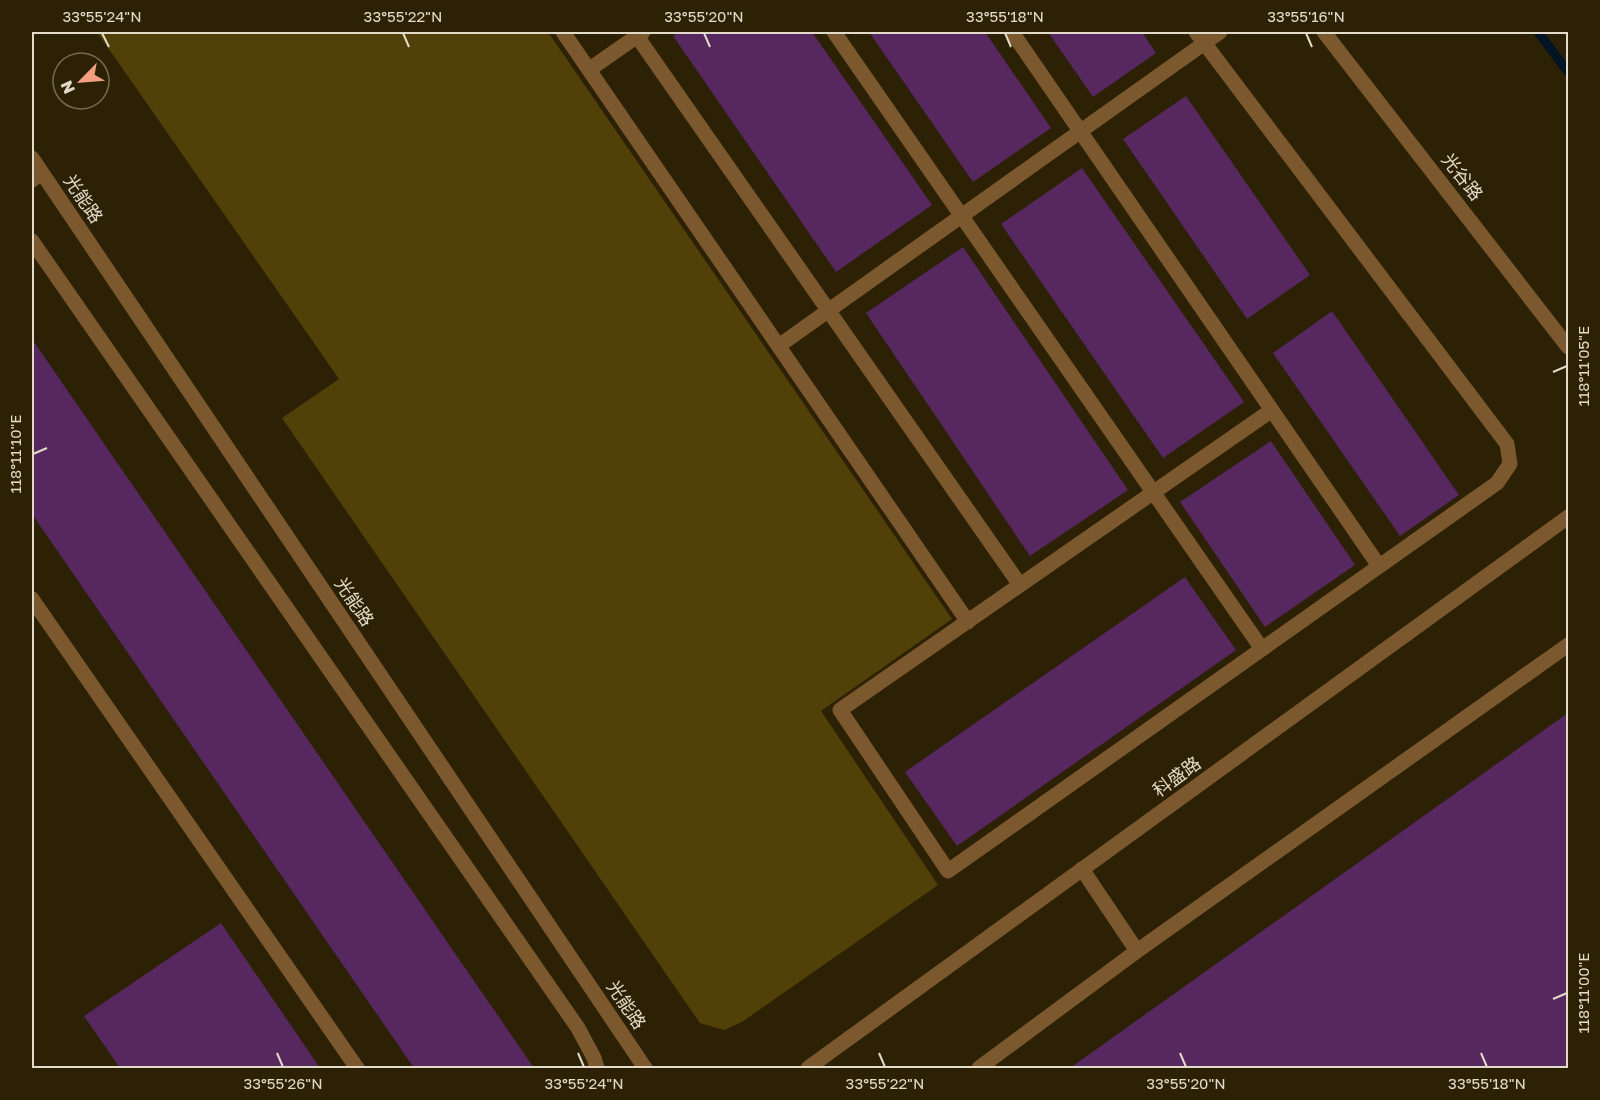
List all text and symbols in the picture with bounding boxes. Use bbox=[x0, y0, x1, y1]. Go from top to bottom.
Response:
text: 33°55'24"N bbox=[62, 7, 142, 25]
text: 33°55'22"N bbox=[364, 7, 442, 25]
text: 33°55'20"N bbox=[664, 7, 744, 25]
text: 33°55'18"N bbox=[966, 7, 1044, 25]
text: 33°55'16"N bbox=[1267, 7, 1345, 25]
north arrow bbox=[51, 51, 111, 111]
text: N bbox=[56, 78, 79, 97]
street label: 光谷路 bbox=[1437, 148, 1488, 204]
street label: 光能路 bbox=[60, 170, 108, 227]
text: 118°11'05"E bbox=[1574, 326, 1592, 406]
text: 118°11'10"E bbox=[6, 415, 24, 493]
street label: 光能路 bbox=[331, 573, 379, 630]
street label: 科盛路 bbox=[1148, 751, 1205, 801]
text: 118°11'00"E bbox=[1574, 952, 1592, 1034]
street label: 光能路 bbox=[603, 976, 651, 1033]
text: 33°55'26"N bbox=[243, 1074, 323, 1092]
text: 33°55'24"N bbox=[544, 1074, 624, 1092]
text: 33°55'22"N bbox=[846, 1074, 924, 1092]
text: 33°55'20"N bbox=[1146, 1074, 1226, 1092]
text: 33°55'18"N bbox=[1448, 1074, 1526, 1092]

